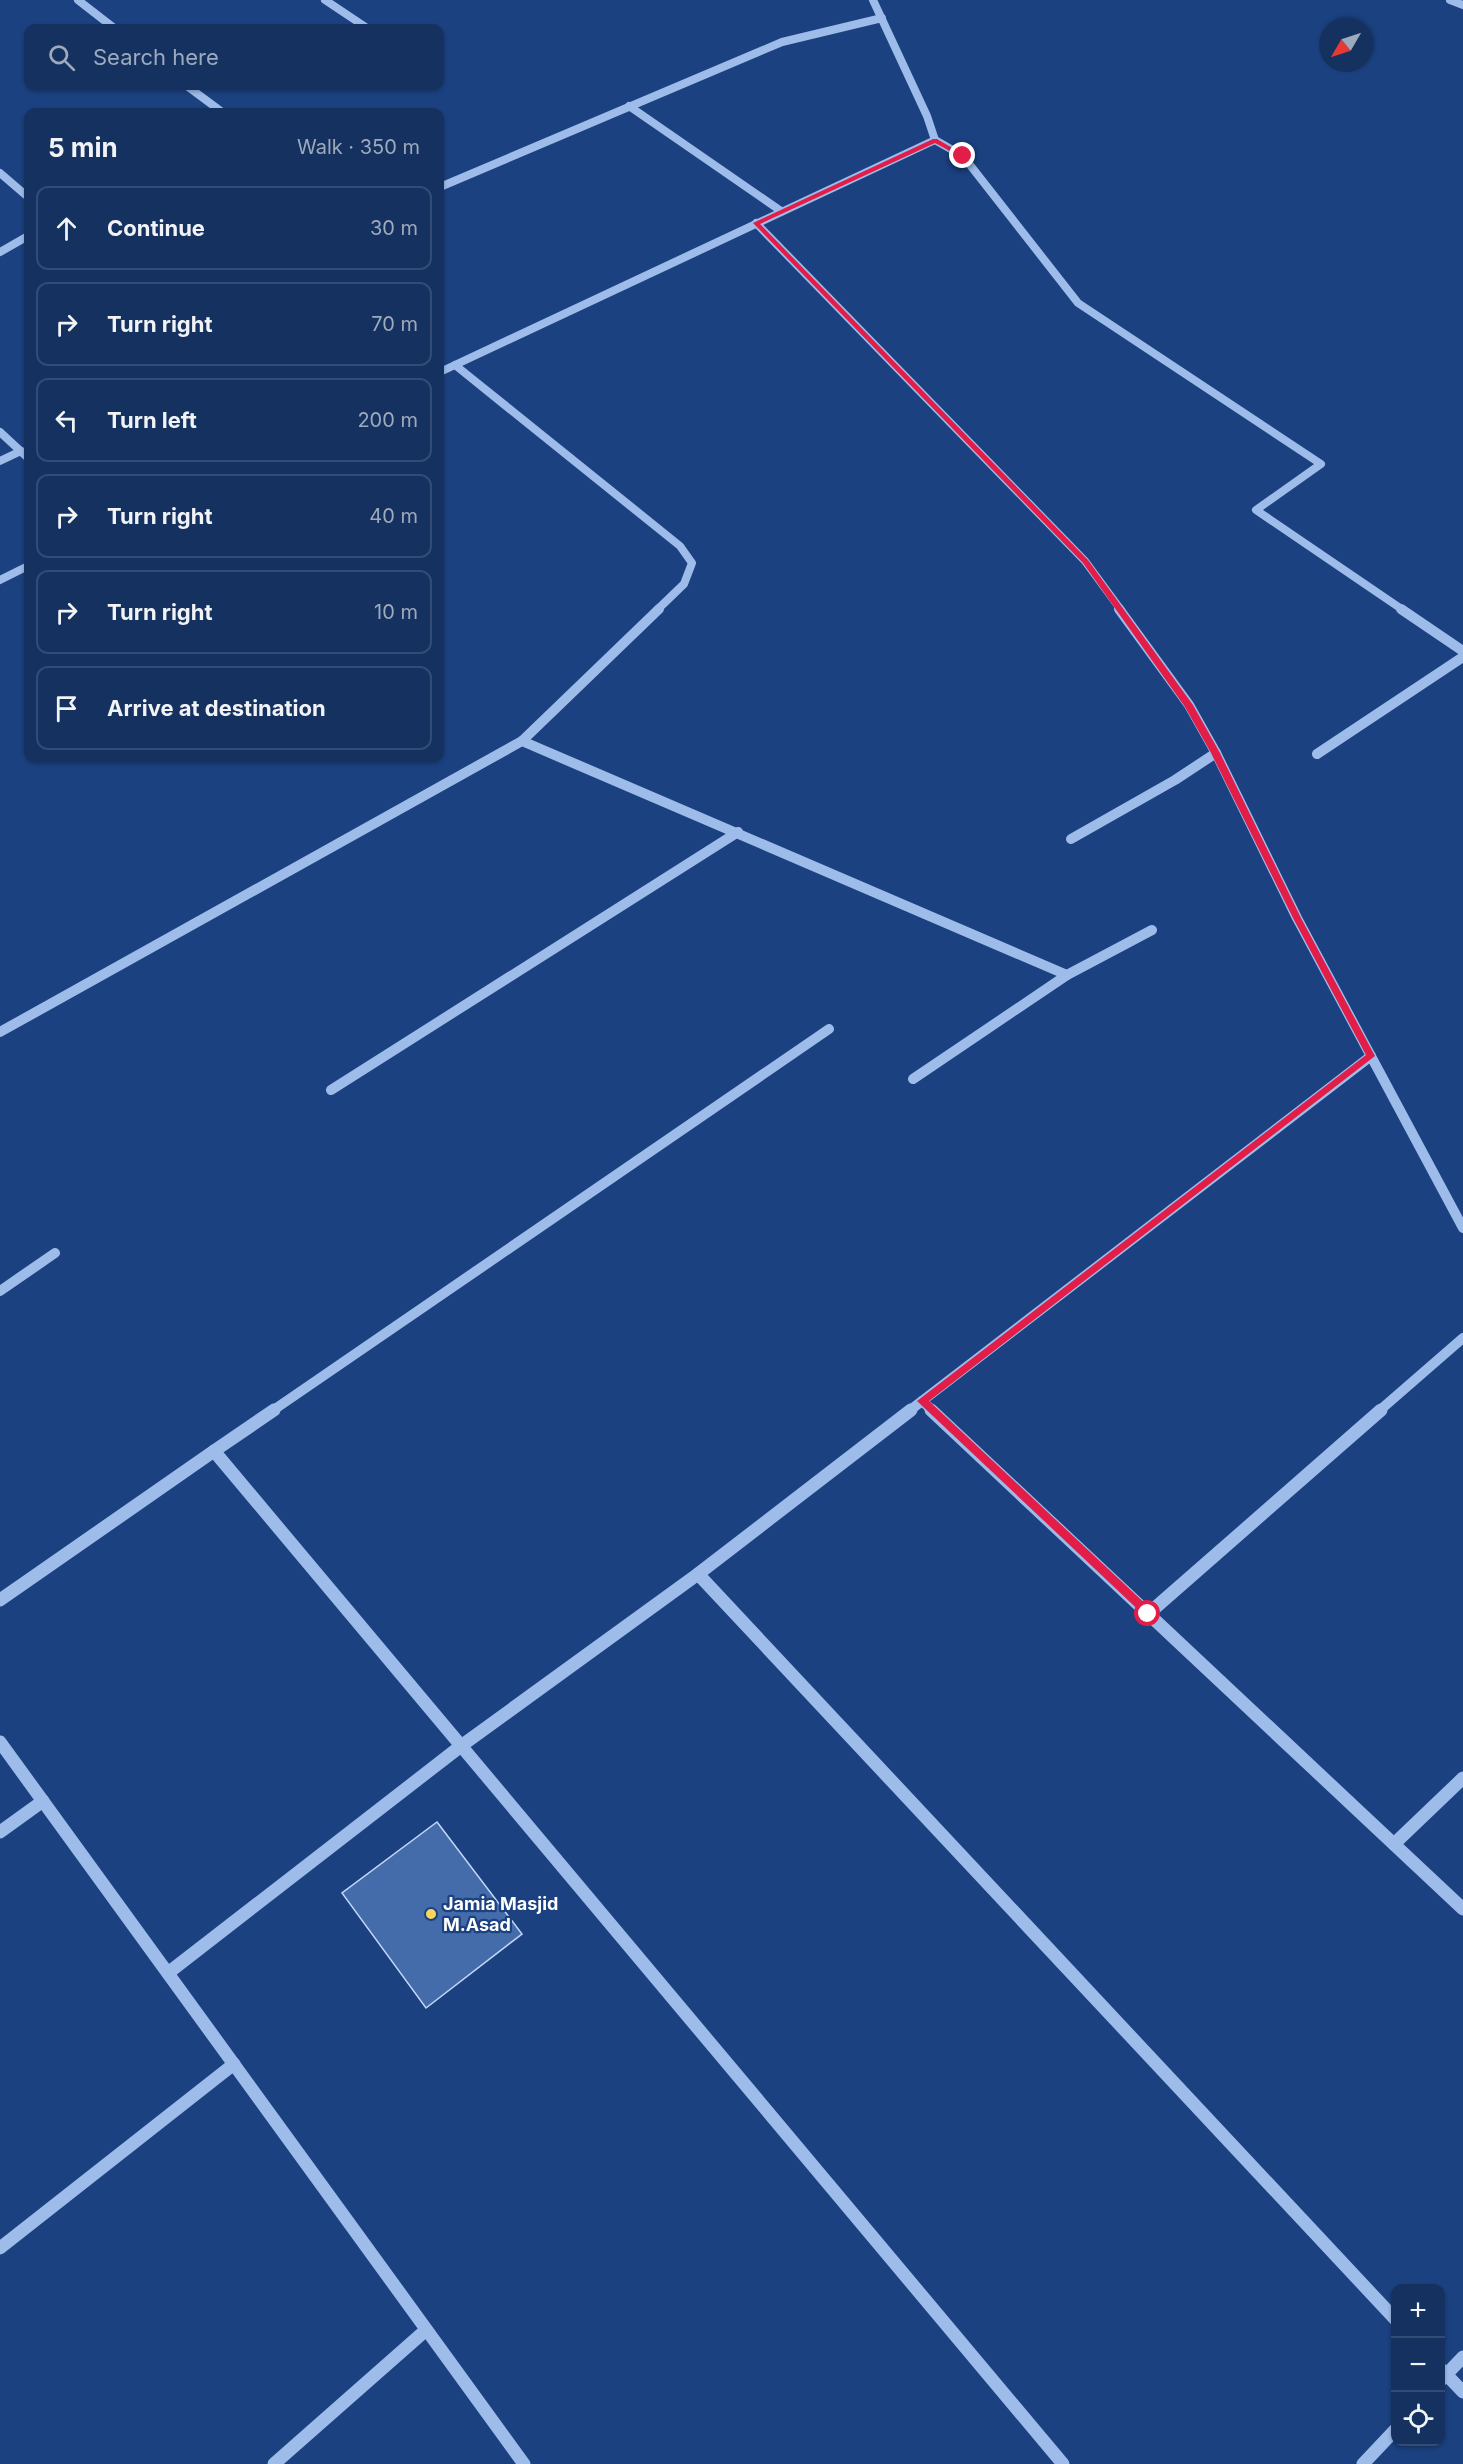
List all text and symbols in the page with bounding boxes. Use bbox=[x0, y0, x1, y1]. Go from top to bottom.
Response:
north arrow bbox=[1319, 18, 1373, 72]
search box bbox=[24, 24, 444, 90]
icon: search bbox=[45, 41, 78, 74]
text: Search here bbox=[93, 44, 219, 70]
text: 5 min bbox=[48, 132, 118, 163]
text: Walk · 350 m bbox=[297, 135, 420, 159]
route end bbox=[949, 142, 975, 168]
icon: ahead bbox=[50, 212, 83, 245]
text: Continue bbox=[107, 215, 205, 241]
text: 30 m bbox=[370, 216, 418, 240]
icon: right bbox=[50, 308, 83, 341]
text: Turn right bbox=[107, 311, 213, 337]
text: 70 m bbox=[371, 312, 418, 336]
icon: left bbox=[50, 404, 83, 437]
text: Turn left bbox=[107, 407, 197, 433]
text: 200 m bbox=[357, 408, 418, 432]
icon: right bbox=[50, 500, 83, 533]
text: Turn right bbox=[107, 503, 213, 529]
text: 40 m bbox=[369, 504, 418, 528]
icon: right bbox=[50, 596, 83, 629]
text: Turn right bbox=[107, 599, 213, 625]
text: 10 m bbox=[374, 600, 418, 624]
icon: arrive bbox=[50, 692, 83, 725]
text: Arrive at destination bbox=[107, 695, 326, 721]
route start bbox=[1134, 1600, 1160, 1626]
place label: Jamia Masjid M.Asad bbox=[443, 1893, 558, 1935]
marker: Jamia Masjid M.Asad bbox=[424, 1907, 438, 1921]
map controls bbox=[1391, 2284, 1445, 2446]
button: + bbox=[1391, 2284, 1445, 2338]
button: − bbox=[1391, 2338, 1445, 2392]
button: locate bbox=[1391, 2392, 1445, 2446]

